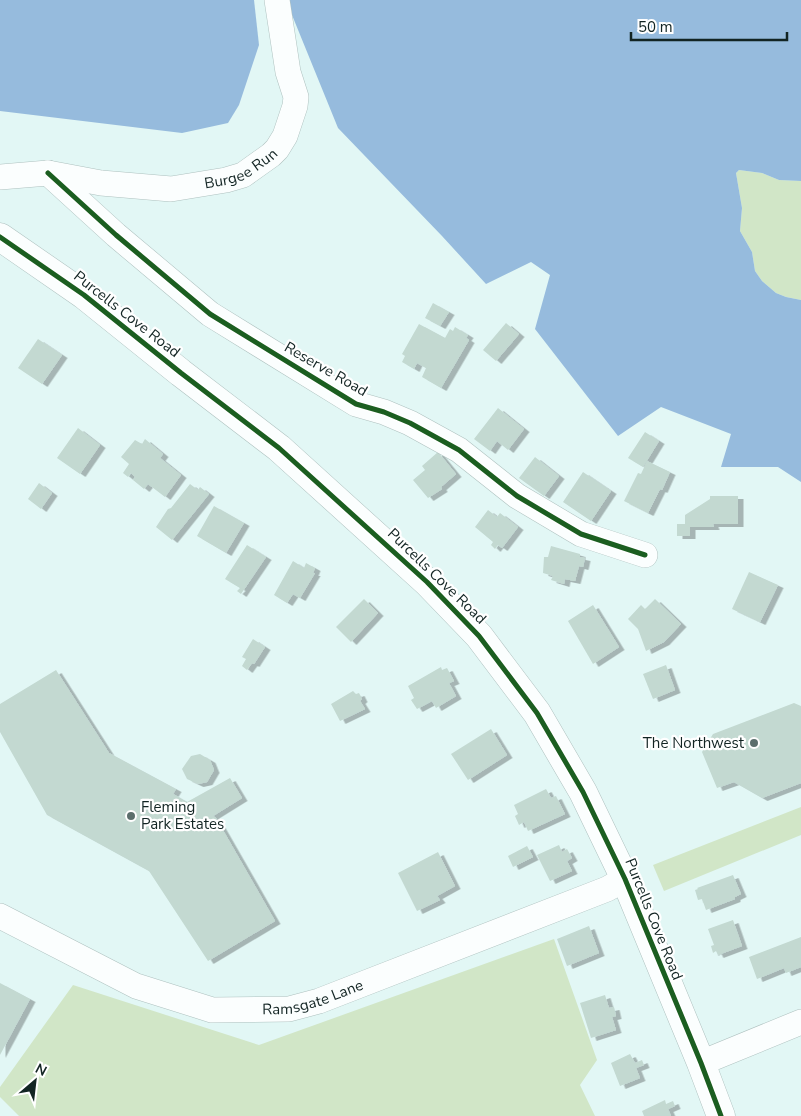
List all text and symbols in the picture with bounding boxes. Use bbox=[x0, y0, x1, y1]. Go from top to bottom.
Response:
scale bar bbox=[631, 10, 787, 42]
text: 50 m bbox=[638, 17, 673, 37]
street label: Burgee Run bbox=[203, 144, 282, 193]
street label: Purcells Cove Road bbox=[70, 266, 184, 362]
street label: Reserve Road bbox=[281, 337, 371, 401]
street label: Purcells Cove Road bbox=[383, 524, 491, 628]
place label: The Northwest bbox=[643, 733, 745, 753]
marker: The Northwest bbox=[748, 737, 760, 749]
place label: Fleming Park Estates bbox=[141, 797, 224, 834]
marker: Fleming Park Estates bbox=[125, 810, 137, 822]
street label: Purcells Cove Road bbox=[620, 855, 688, 983]
street label: Ramsgate Lane bbox=[262, 975, 366, 1019]
north arrow bbox=[10, 1056, 60, 1106]
text: N bbox=[32, 1059, 50, 1081]

